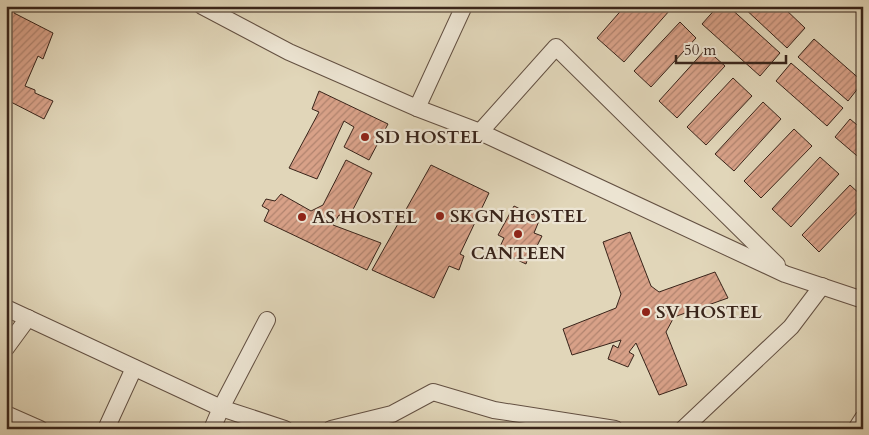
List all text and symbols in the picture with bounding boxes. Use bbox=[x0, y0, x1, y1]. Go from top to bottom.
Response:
scale bar bbox=[676, 32, 786, 64]
text: 50 m bbox=[684, 40, 716, 60]
place label: SD HOSTEL bbox=[375, 125, 483, 150]
marker: SD HOSTEL bbox=[359, 131, 371, 143]
place label: SKGN HOSTEL bbox=[450, 204, 587, 229]
place label: AS HOSTEL bbox=[312, 205, 418, 230]
marker: SKGN HOSTEL bbox=[434, 210, 446, 222]
marker: AS HOSTEL bbox=[296, 211, 308, 223]
marker: CANTEEN bbox=[512, 228, 524, 240]
place label: CANTEEN bbox=[471, 241, 566, 266]
place label: SV HOSTEL bbox=[656, 300, 763, 325]
marker: SV HOSTEL bbox=[640, 306, 652, 318]

